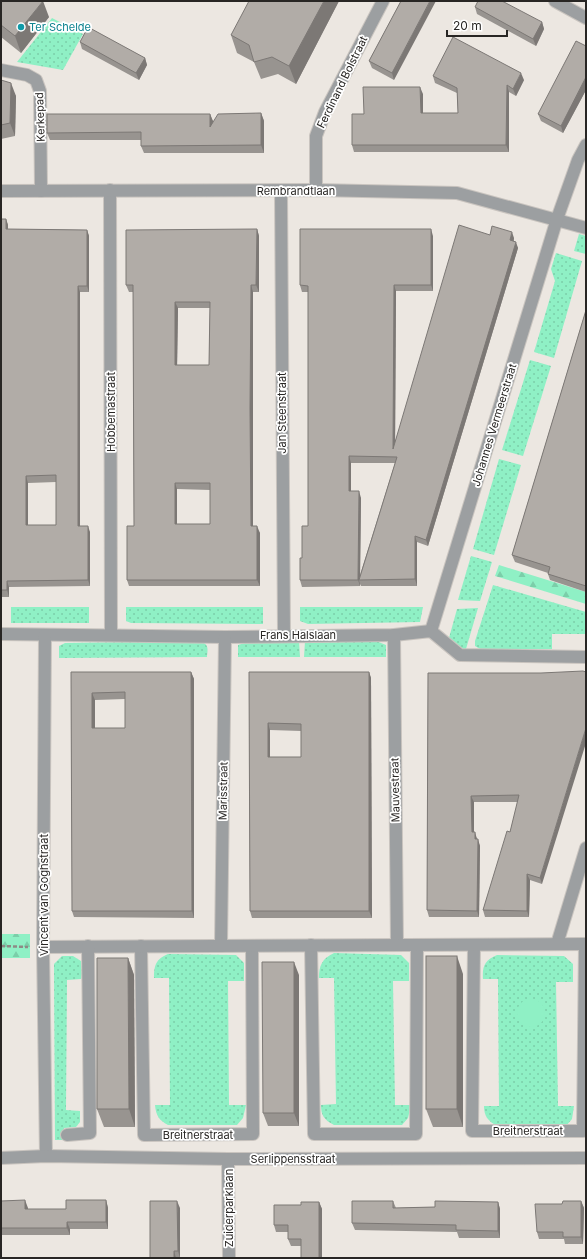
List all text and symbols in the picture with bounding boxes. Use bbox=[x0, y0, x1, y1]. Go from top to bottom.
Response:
scale bar bbox=[447, 12, 507, 38]
text: 20 m bbox=[453, 18, 482, 33]
place label: Ter Schelde bbox=[29, 20, 91, 34]
marker: Ter Schelde bbox=[16, 22, 26, 32]
street label: Ferdinand Bolstraat bbox=[314, 33, 371, 130]
street label: Kerkepad bbox=[32, 92, 48, 142]
street label: Rembrandtlaan bbox=[257, 184, 335, 198]
street label: Johannes Vermeerstraat bbox=[469, 362, 519, 488]
street label: Hobbemastraat bbox=[104, 372, 118, 452]
street label: Jan Steenstraat bbox=[275, 372, 289, 454]
street label: Frans Halslaan bbox=[260, 628, 336, 642]
street label: Mauvestraat bbox=[387, 757, 403, 822]
street label: Marisstraat bbox=[215, 761, 231, 820]
street label: Vincent van Goghstraat bbox=[37, 834, 51, 956]
street label: Breitnerstraat bbox=[493, 1124, 564, 1138]
street label: Breitnerstraat bbox=[163, 1128, 234, 1142]
street label: Serlippensstraat bbox=[251, 1152, 336, 1166]
street label: Zuiderparklaan bbox=[222, 1169, 236, 1247]

